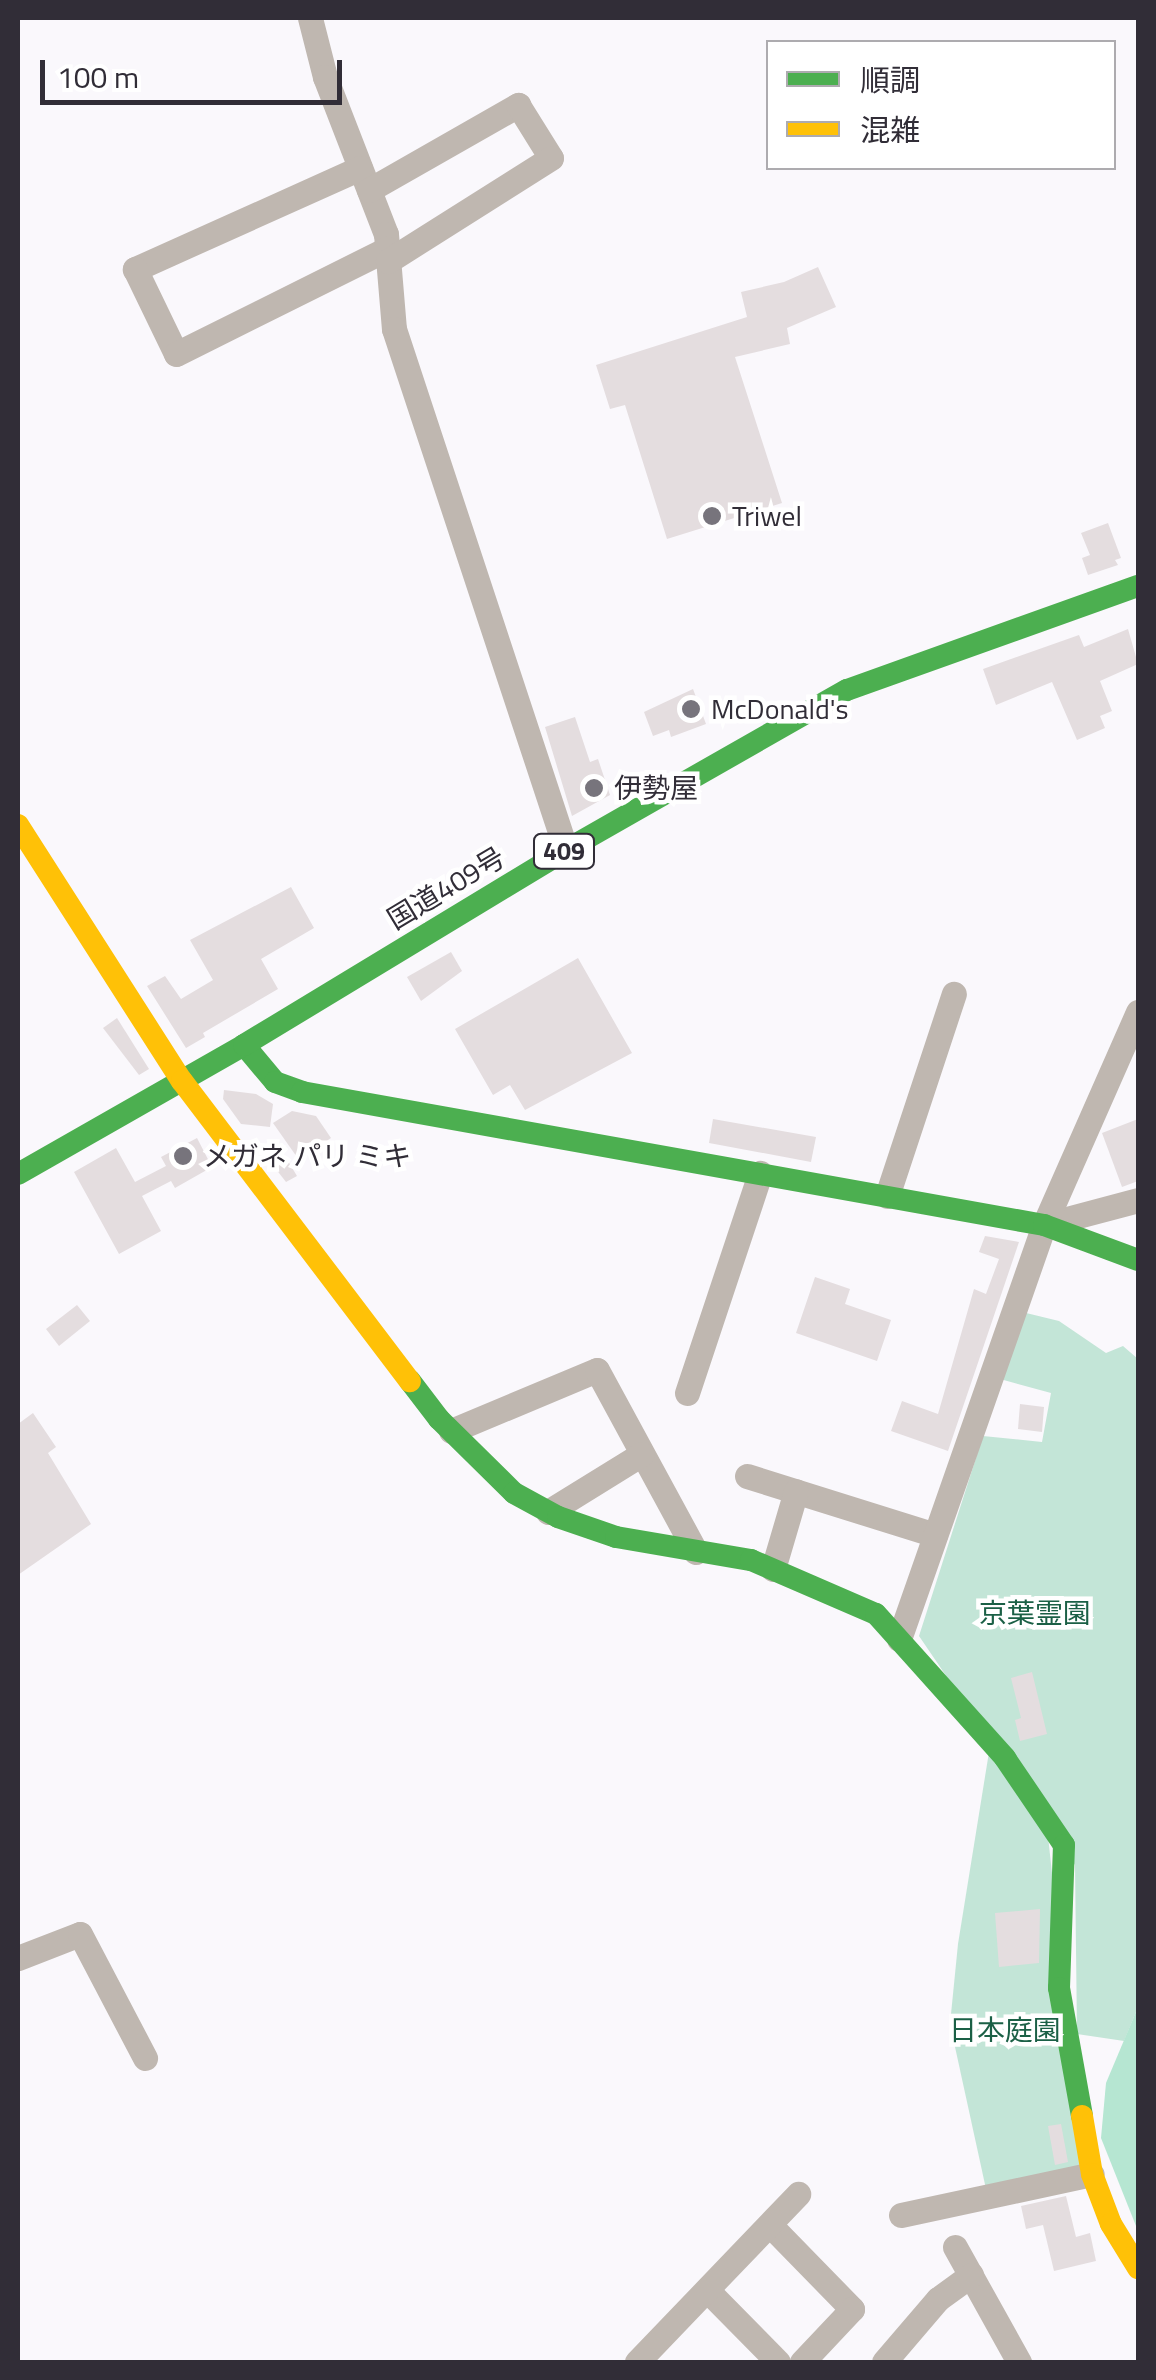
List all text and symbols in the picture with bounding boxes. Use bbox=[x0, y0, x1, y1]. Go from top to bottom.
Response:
scale bar bbox=[45, 40, 348, 102]
legend bbox=[766, 40, 1116, 170]
text: 100 m bbox=[57, 54, 139, 100]
text: 順調 bbox=[860, 57, 920, 103]
text: 混雑 bbox=[860, 107, 920, 153]
place label: Triwel bbox=[732, 499, 802, 533]
marker: Triwel bbox=[701, 505, 723, 527]
place label: McDonald's bbox=[711, 692, 848, 726]
marker: McDonald's bbox=[680, 698, 702, 720]
place label: 伊勢屋 bbox=[614, 771, 698, 805]
marker: 伊勢屋 bbox=[583, 777, 605, 799]
road number: 409 bbox=[532, 831, 596, 871]
street label: 国道409号 bbox=[381, 840, 511, 936]
place label: メガネ パリ ミキ bbox=[203, 1139, 411, 1173]
marker: メガネ パリ ミキ bbox=[172, 1145, 194, 1167]
park label: 京葉霊園 bbox=[979, 1596, 1091, 1630]
park label: 日本庭園 bbox=[949, 2013, 1061, 2047]

